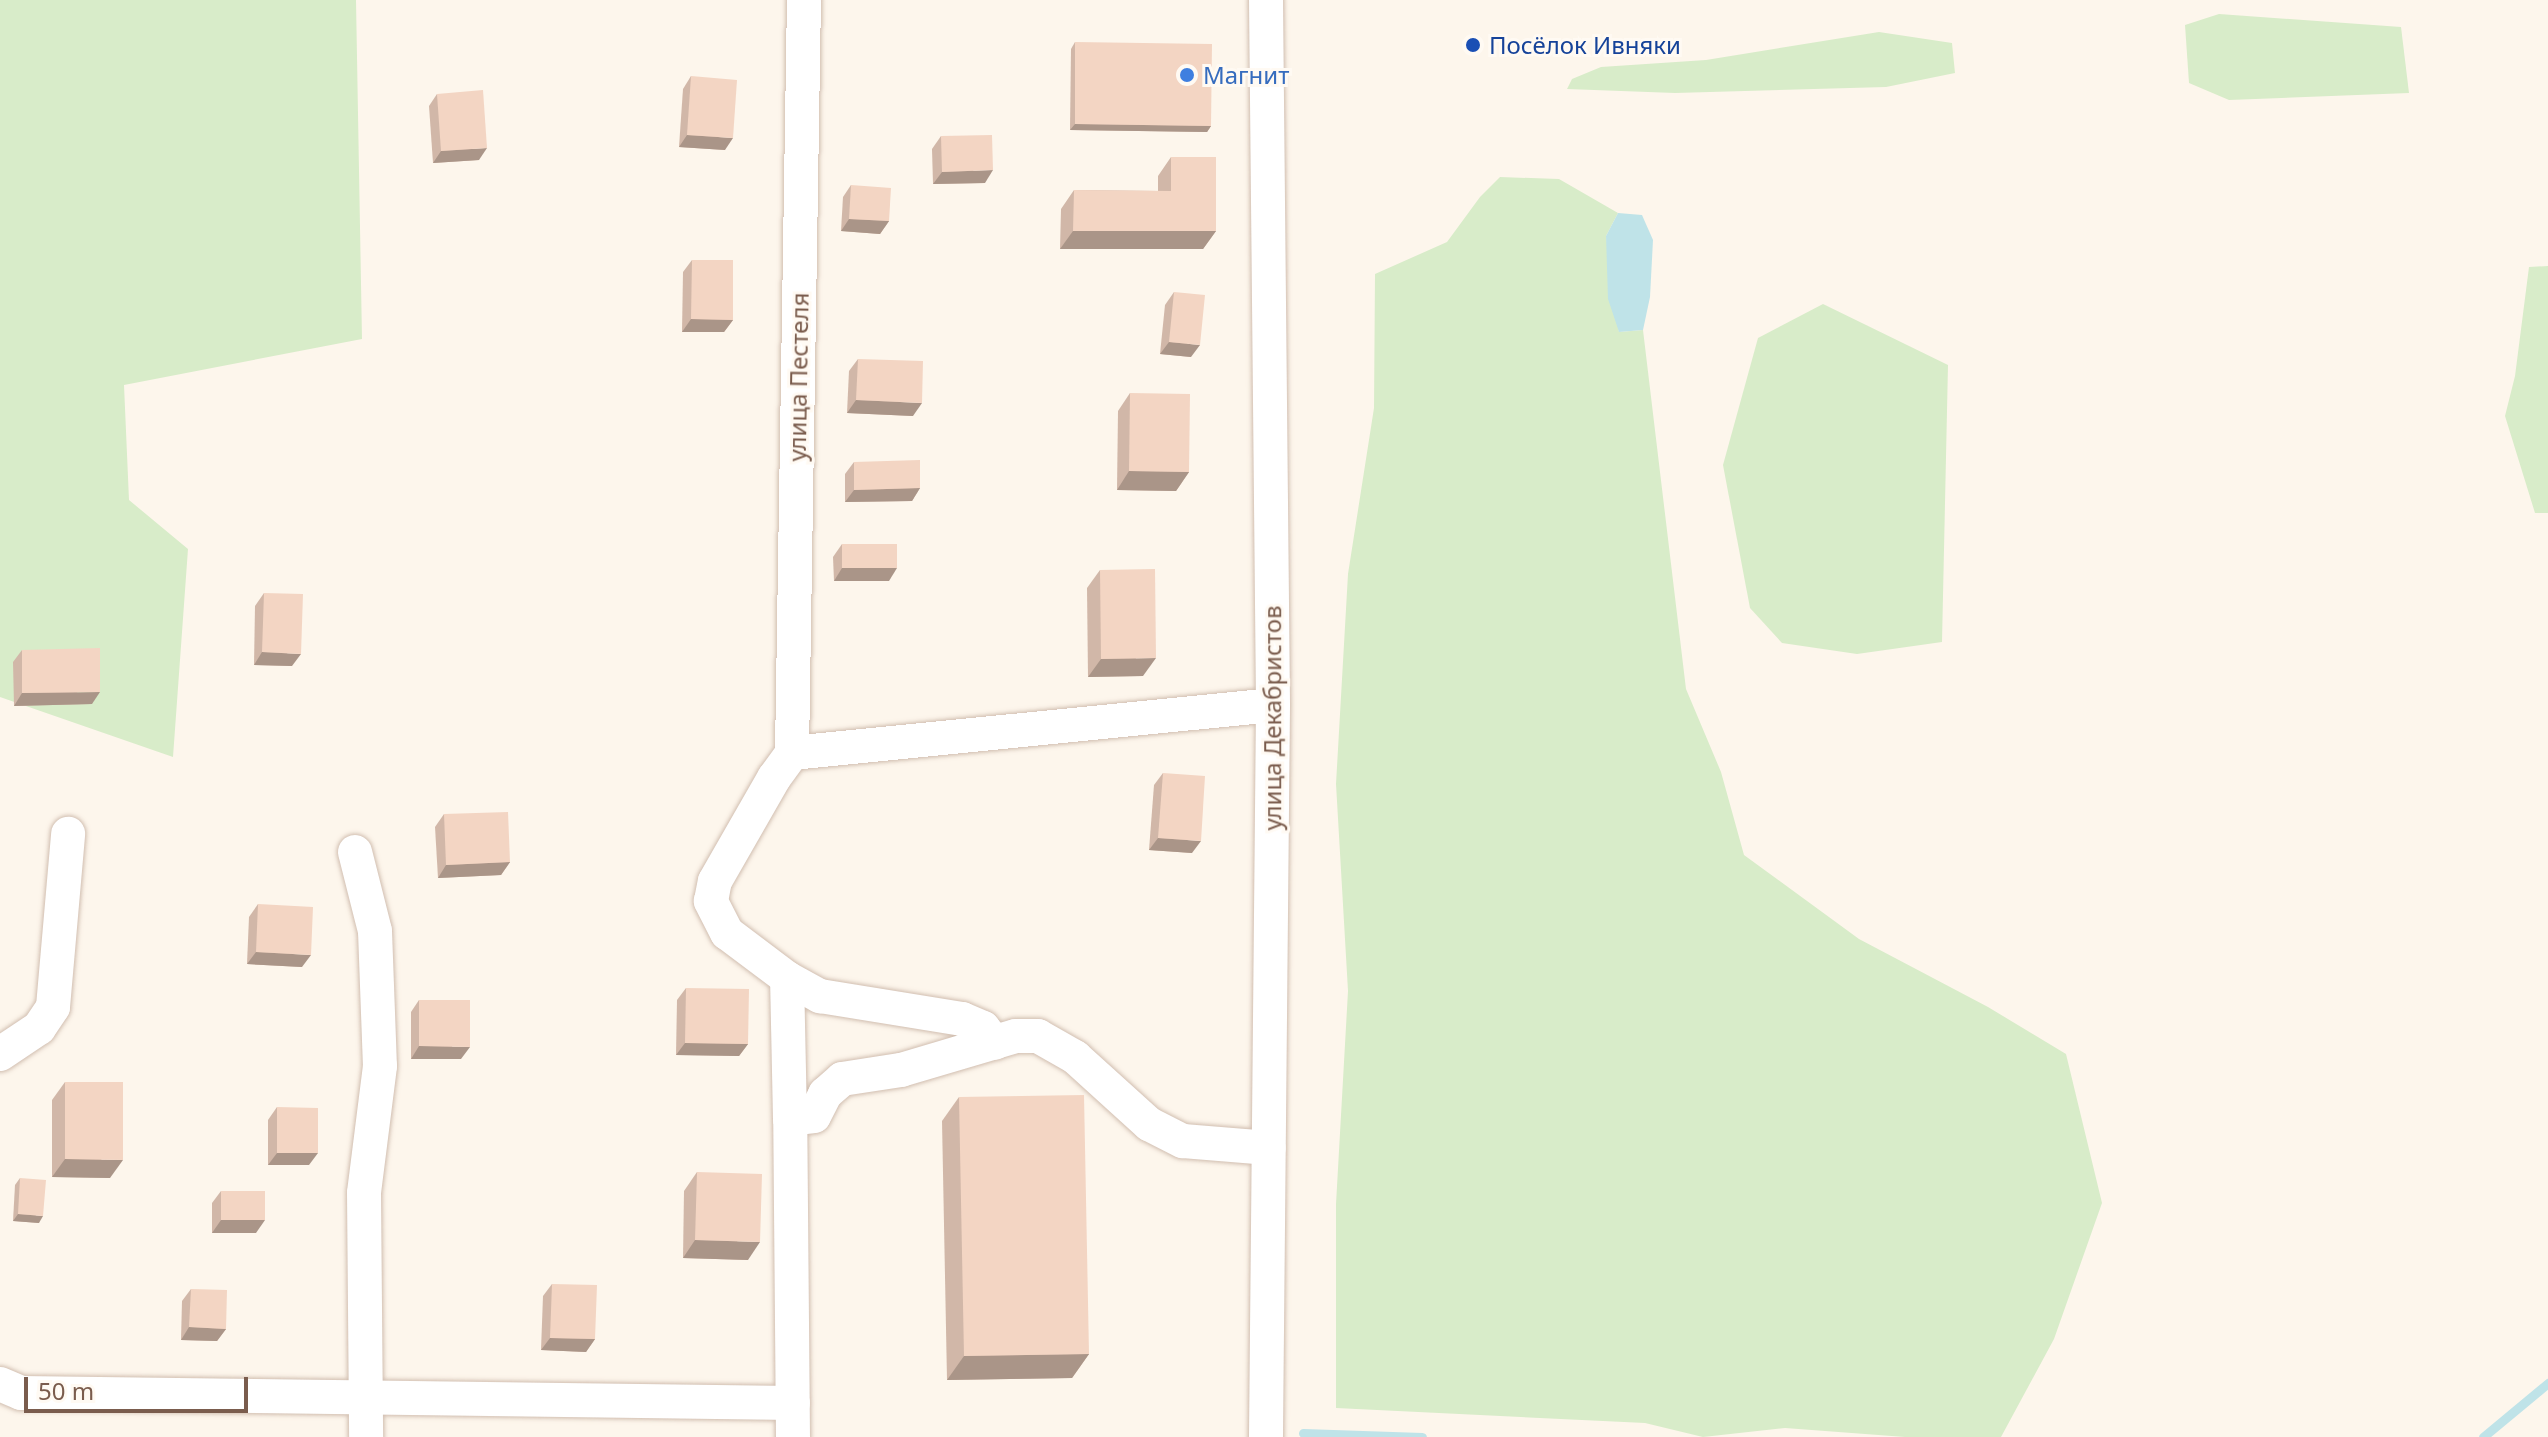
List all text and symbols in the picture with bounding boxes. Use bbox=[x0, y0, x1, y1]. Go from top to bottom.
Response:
place label: Посёлок Ивняки bbox=[1489, 31, 1681, 59]
marker: Посёлок Ивняки bbox=[1464, 36, 1482, 54]
place label: Магнит bbox=[1203, 61, 1289, 89]
marker: Магнит bbox=[1178, 66, 1196, 84]
street label: улица Пестеля bbox=[782, 292, 814, 462]
street label: улица Декабристов bbox=[1258, 606, 1286, 830]
scale bar bbox=[28, 1361, 252, 1411]
text: 50 m bbox=[38, 1374, 94, 1407]

